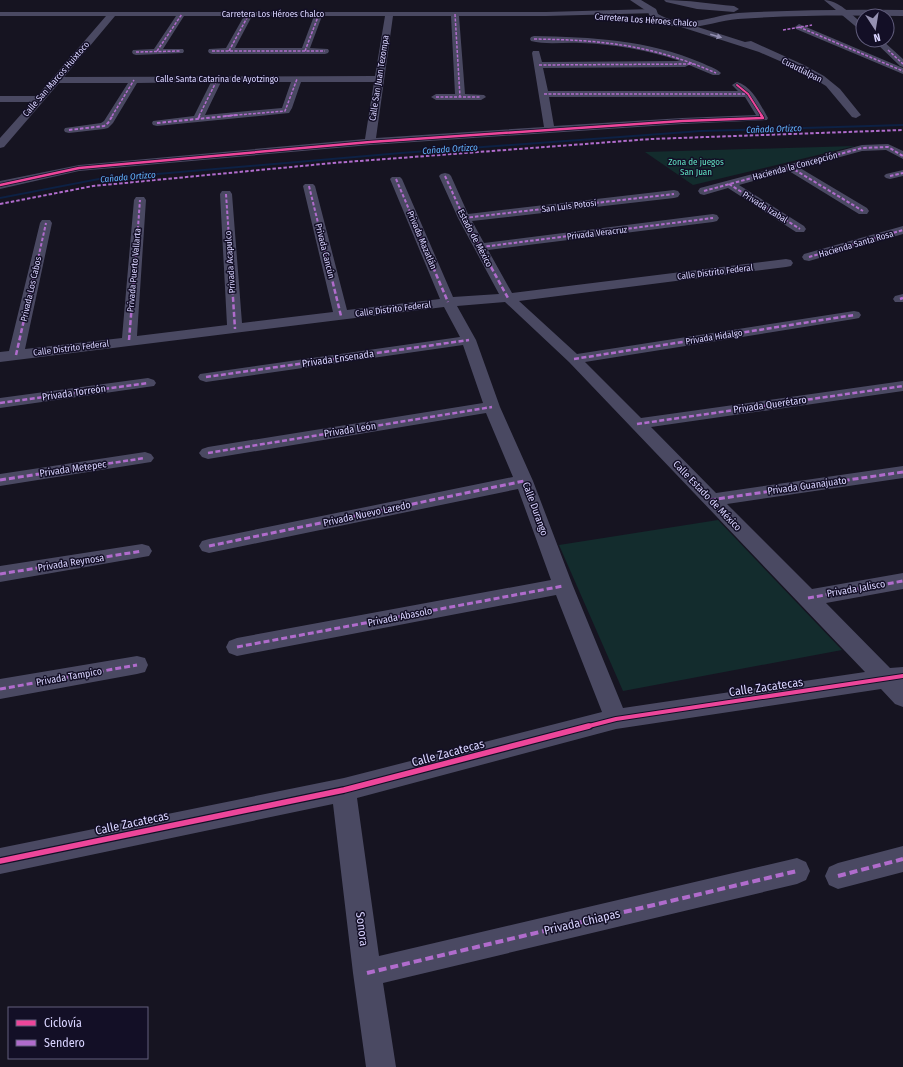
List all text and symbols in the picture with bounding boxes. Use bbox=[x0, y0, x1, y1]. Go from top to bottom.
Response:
north arrow bbox=[855, 8, 895, 48]
street label: Carretera Los Héroes Chalco bbox=[222, 9, 325, 19]
street label: Carretera Los Héroes Chalco bbox=[594, 11, 698, 29]
text: N bbox=[872, 30, 882, 44]
one-way arrow bbox=[710, 33, 722, 39]
street label: Calle San Juan Tezompa bbox=[367, 34, 391, 122]
street label: Calle San Marcos Huixtoco bbox=[21, 39, 92, 119]
street label: Cuautlalpan bbox=[780, 56, 824, 85]
street label: Calle Santa Catarina de Ayotzingo bbox=[155, 74, 279, 84]
water label: Cañada Ortizco bbox=[746, 123, 802, 135]
water label: Cañada Ortizco bbox=[422, 142, 478, 156]
street label: Hacienda la Concepción bbox=[751, 150, 839, 182]
park label: Zona de juegos San Juan bbox=[668, 157, 724, 177]
water label: Cañada Ortizco bbox=[100, 170, 156, 184]
street label: Privada Izabal bbox=[741, 189, 790, 225]
street label: San Luis Potosí bbox=[541, 198, 598, 214]
street label: Estado de México bbox=[456, 208, 495, 269]
street label: Privada Mazatlán bbox=[405, 209, 439, 271]
street label: Privada Cancún bbox=[313, 222, 337, 280]
street label: Privada Veracruz bbox=[566, 224, 628, 242]
street label: Privada Puerto Vallarta bbox=[125, 227, 143, 312]
street label: Hacienda Santa Rosa bbox=[817, 228, 895, 259]
street label: Privada Acapulco bbox=[223, 230, 237, 294]
street label: Privada Los Cabos bbox=[19, 255, 43, 322]
street label: Calle Distrito Federal bbox=[677, 262, 754, 282]
street label: Calle Distrito Federal bbox=[355, 299, 432, 319]
street label: Privada Hidalgo bbox=[685, 328, 744, 346]
street label: Calle Distrito Federal bbox=[33, 338, 110, 358]
street label: Privada Ensenada bbox=[301, 348, 375, 370]
street label: Privada Torreón bbox=[41, 383, 107, 403]
street label: Privada Querétaro bbox=[733, 394, 807, 416]
street label: Privada León bbox=[323, 420, 377, 440]
street label: Privada Metepec bbox=[39, 458, 108, 480]
street label: Calle Estado de México bbox=[670, 458, 744, 534]
street label: Privada Guanajuato bbox=[767, 475, 847, 497]
street label: Calle Durango bbox=[520, 480, 550, 538]
street label: Privada Nuevo Laredo bbox=[322, 499, 412, 529]
street label: Privada Reynosa bbox=[37, 552, 105, 574]
street label: Privada Jalisco bbox=[826, 578, 886, 600]
street label: Privada Abasolo bbox=[367, 605, 433, 629]
street label: Privada Tampico bbox=[35, 665, 103, 689]
street label: Calle Zacatecas bbox=[728, 675, 804, 699]
street label: Calle Zacatecas bbox=[410, 737, 486, 769]
street label: Calle Zacatecas bbox=[94, 808, 170, 838]
street label: Privada Chiapas bbox=[543, 906, 621, 938]
street label: Sonora bbox=[353, 911, 371, 947]
legend bbox=[8, 1007, 148, 1059]
text: Ciclovía bbox=[44, 1016, 82, 1030]
text: Sendero bbox=[44, 1036, 85, 1050]

